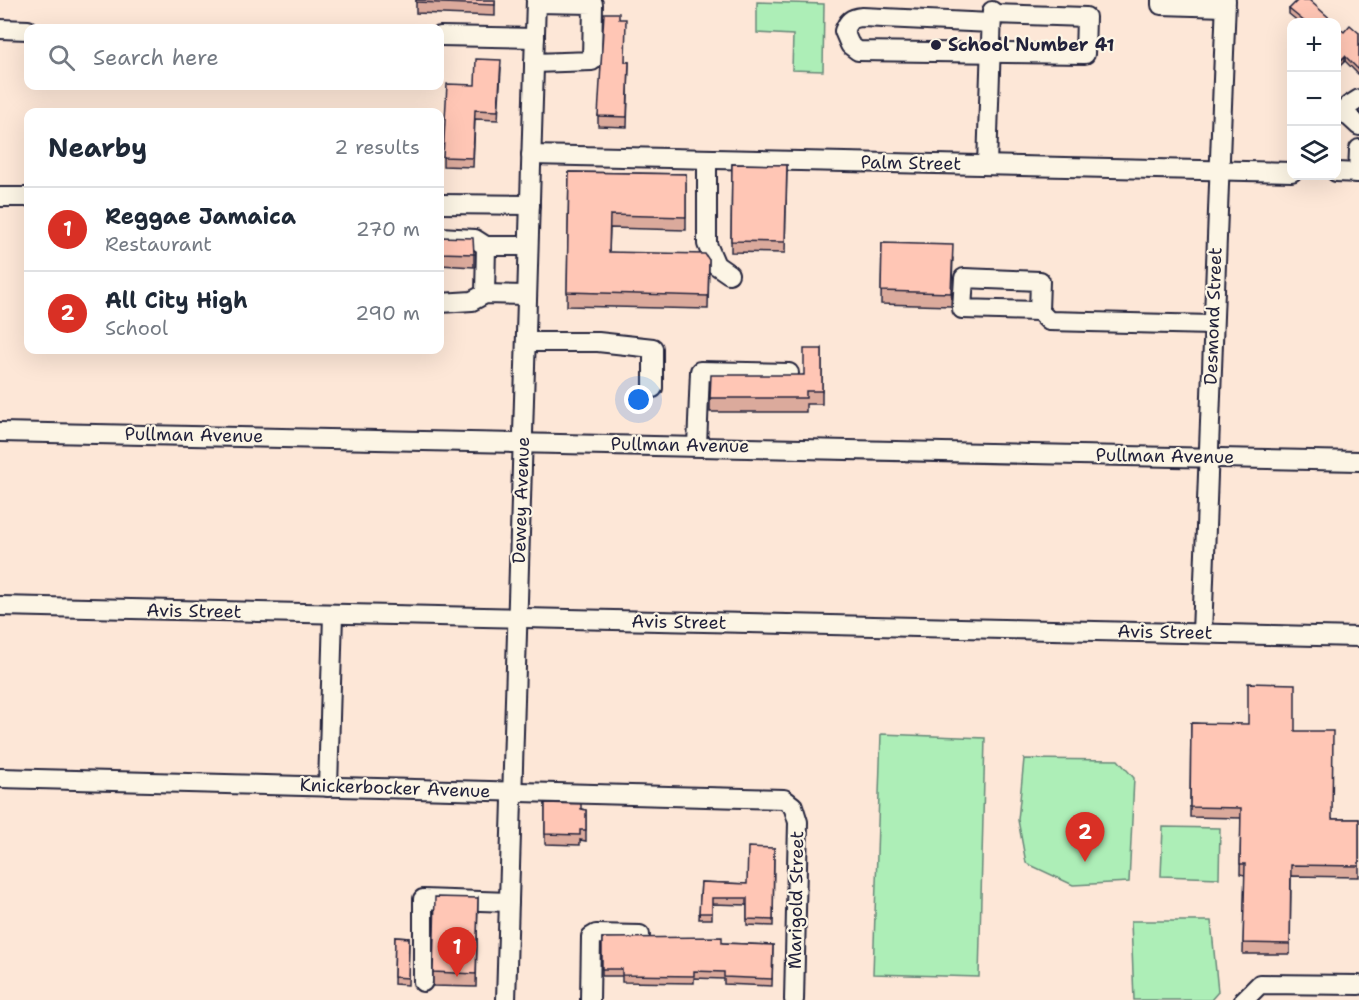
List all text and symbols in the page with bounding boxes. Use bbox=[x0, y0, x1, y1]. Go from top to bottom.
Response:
map controls bbox=[1287, 18, 1341, 180]
button: + bbox=[1287, 18, 1341, 72]
search box bbox=[24, 24, 444, 90]
place label: School Number 41 bbox=[948, 33, 1114, 57]
marker: School Number 41 bbox=[929, 38, 943, 52]
icon: search bbox=[45, 41, 78, 74]
text: Search here bbox=[93, 43, 219, 72]
button: − bbox=[1287, 72, 1341, 126]
button: layers bbox=[1287, 126, 1341, 180]
text: Nearby bbox=[48, 130, 147, 165]
text: 2 results bbox=[334, 134, 420, 160]
street label: Palm Street bbox=[860, 150, 962, 176]
text: Reggae Jamaica bbox=[105, 202, 296, 231]
text: 1 bbox=[63, 216, 72, 242]
text: 270 m bbox=[356, 216, 420, 242]
text: Restaurant bbox=[105, 231, 212, 257]
street label: Desmond Street bbox=[1199, 247, 1227, 385]
text: All City High bbox=[105, 286, 248, 315]
text: 2 bbox=[61, 300, 75, 326]
text: 290 m bbox=[355, 300, 420, 326]
text: School bbox=[105, 315, 168, 341]
your location bbox=[624, 385, 653, 414]
street label: Pullman Avenue bbox=[124, 422, 264, 448]
street label: Pullman Avenue bbox=[610, 432, 750, 458]
street label: Dewey Avenue bbox=[507, 436, 535, 564]
street label: Pullman Avenue bbox=[1095, 443, 1235, 469]
street label: Avis Street bbox=[146, 598, 242, 624]
street label: Avis Street bbox=[631, 609, 727, 635]
street label: Avis Street bbox=[1117, 619, 1213, 645]
street label: Knickerbocker Avenue bbox=[299, 773, 491, 803]
pin: 2 bbox=[1066, 812, 1104, 862]
street label: Marigold Street bbox=[783, 831, 809, 969]
pin: 1 bbox=[438, 928, 476, 977]

